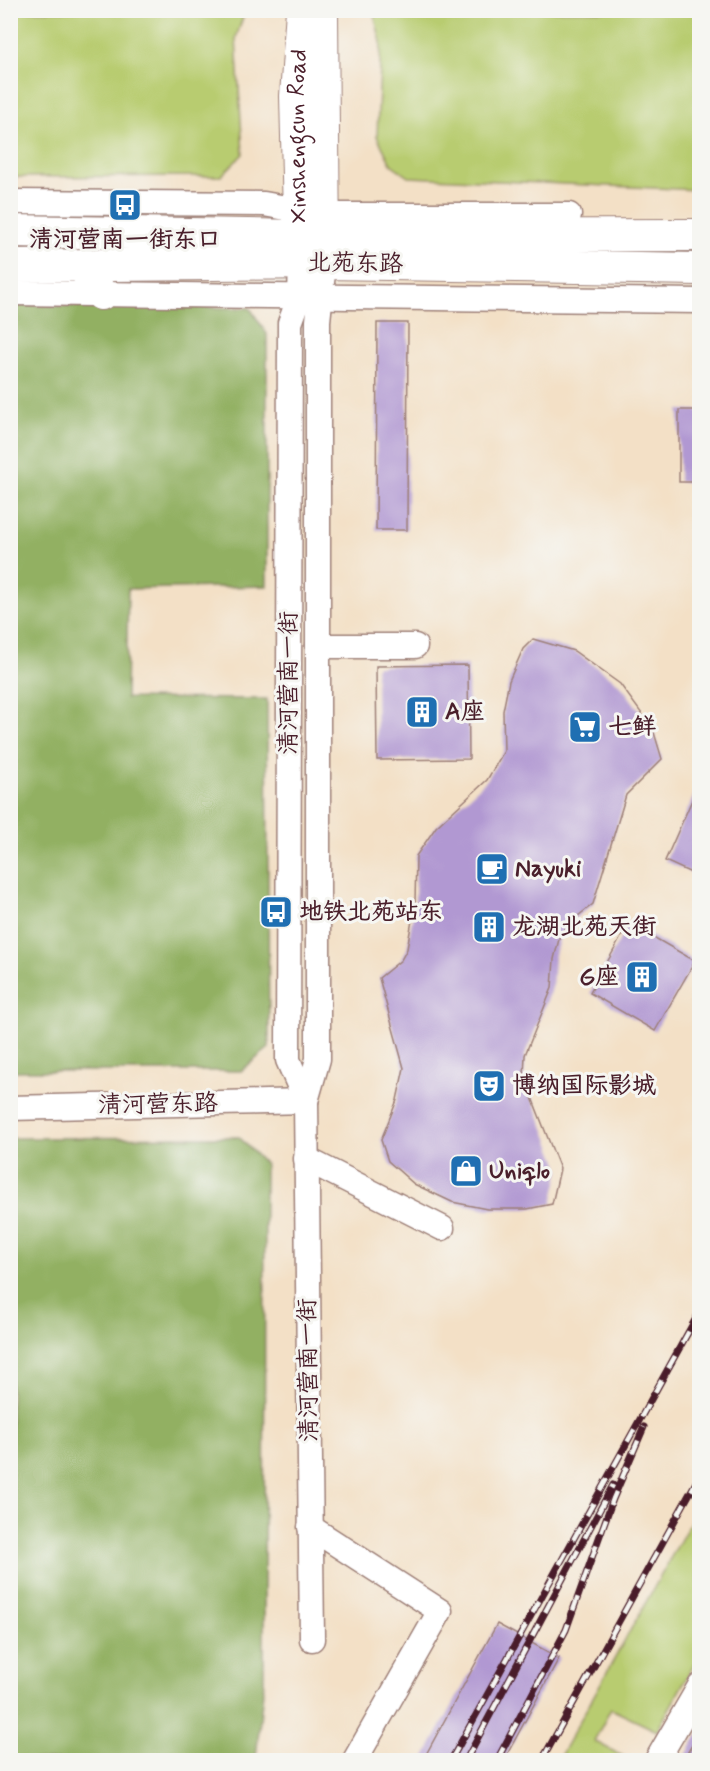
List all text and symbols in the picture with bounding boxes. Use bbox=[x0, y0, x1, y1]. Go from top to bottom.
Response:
street label: Xinshengcun Road bbox=[281, 48, 316, 224]
bus stop icon: 清河营南一街东口 bbox=[107, 187, 143, 223]
place label: 清河营南一街东口 bbox=[29, 225, 221, 256]
street label: 北苑东路 bbox=[307, 248, 403, 280]
street label: 清河营南一街 bbox=[274, 611, 305, 755]
building icon: A座 bbox=[404, 694, 440, 730]
place label: A座 bbox=[445, 697, 485, 728]
supermarket icon: 七鲜 bbox=[567, 709, 603, 745]
place label: 七鲜 bbox=[608, 712, 656, 743]
cafe icon: Nayuki bbox=[474, 851, 510, 887]
place label: Nayuki bbox=[515, 854, 582, 885]
bus stop icon: 地铁北苑站东 bbox=[258, 894, 294, 930]
place label: 地铁北苑站东 bbox=[299, 897, 443, 928]
building icon: 龙湖北苑天街 bbox=[471, 909, 507, 945]
place label: 龙湖北苑天街 bbox=[512, 912, 656, 943]
building icon: G座 bbox=[624, 959, 660, 995]
place label: G座 bbox=[579, 962, 619, 993]
theatre icon: 博纳国际影城 bbox=[471, 1068, 507, 1104]
place label: 博纳国际影城 bbox=[512, 1071, 656, 1102]
street label: 清河营东路 bbox=[98, 1088, 218, 1122]
shop icon: Uniqlo bbox=[448, 1153, 484, 1189]
place label: Uniqlo bbox=[489, 1156, 550, 1187]
street label: 清河营南一街 bbox=[292, 1298, 326, 1442]

